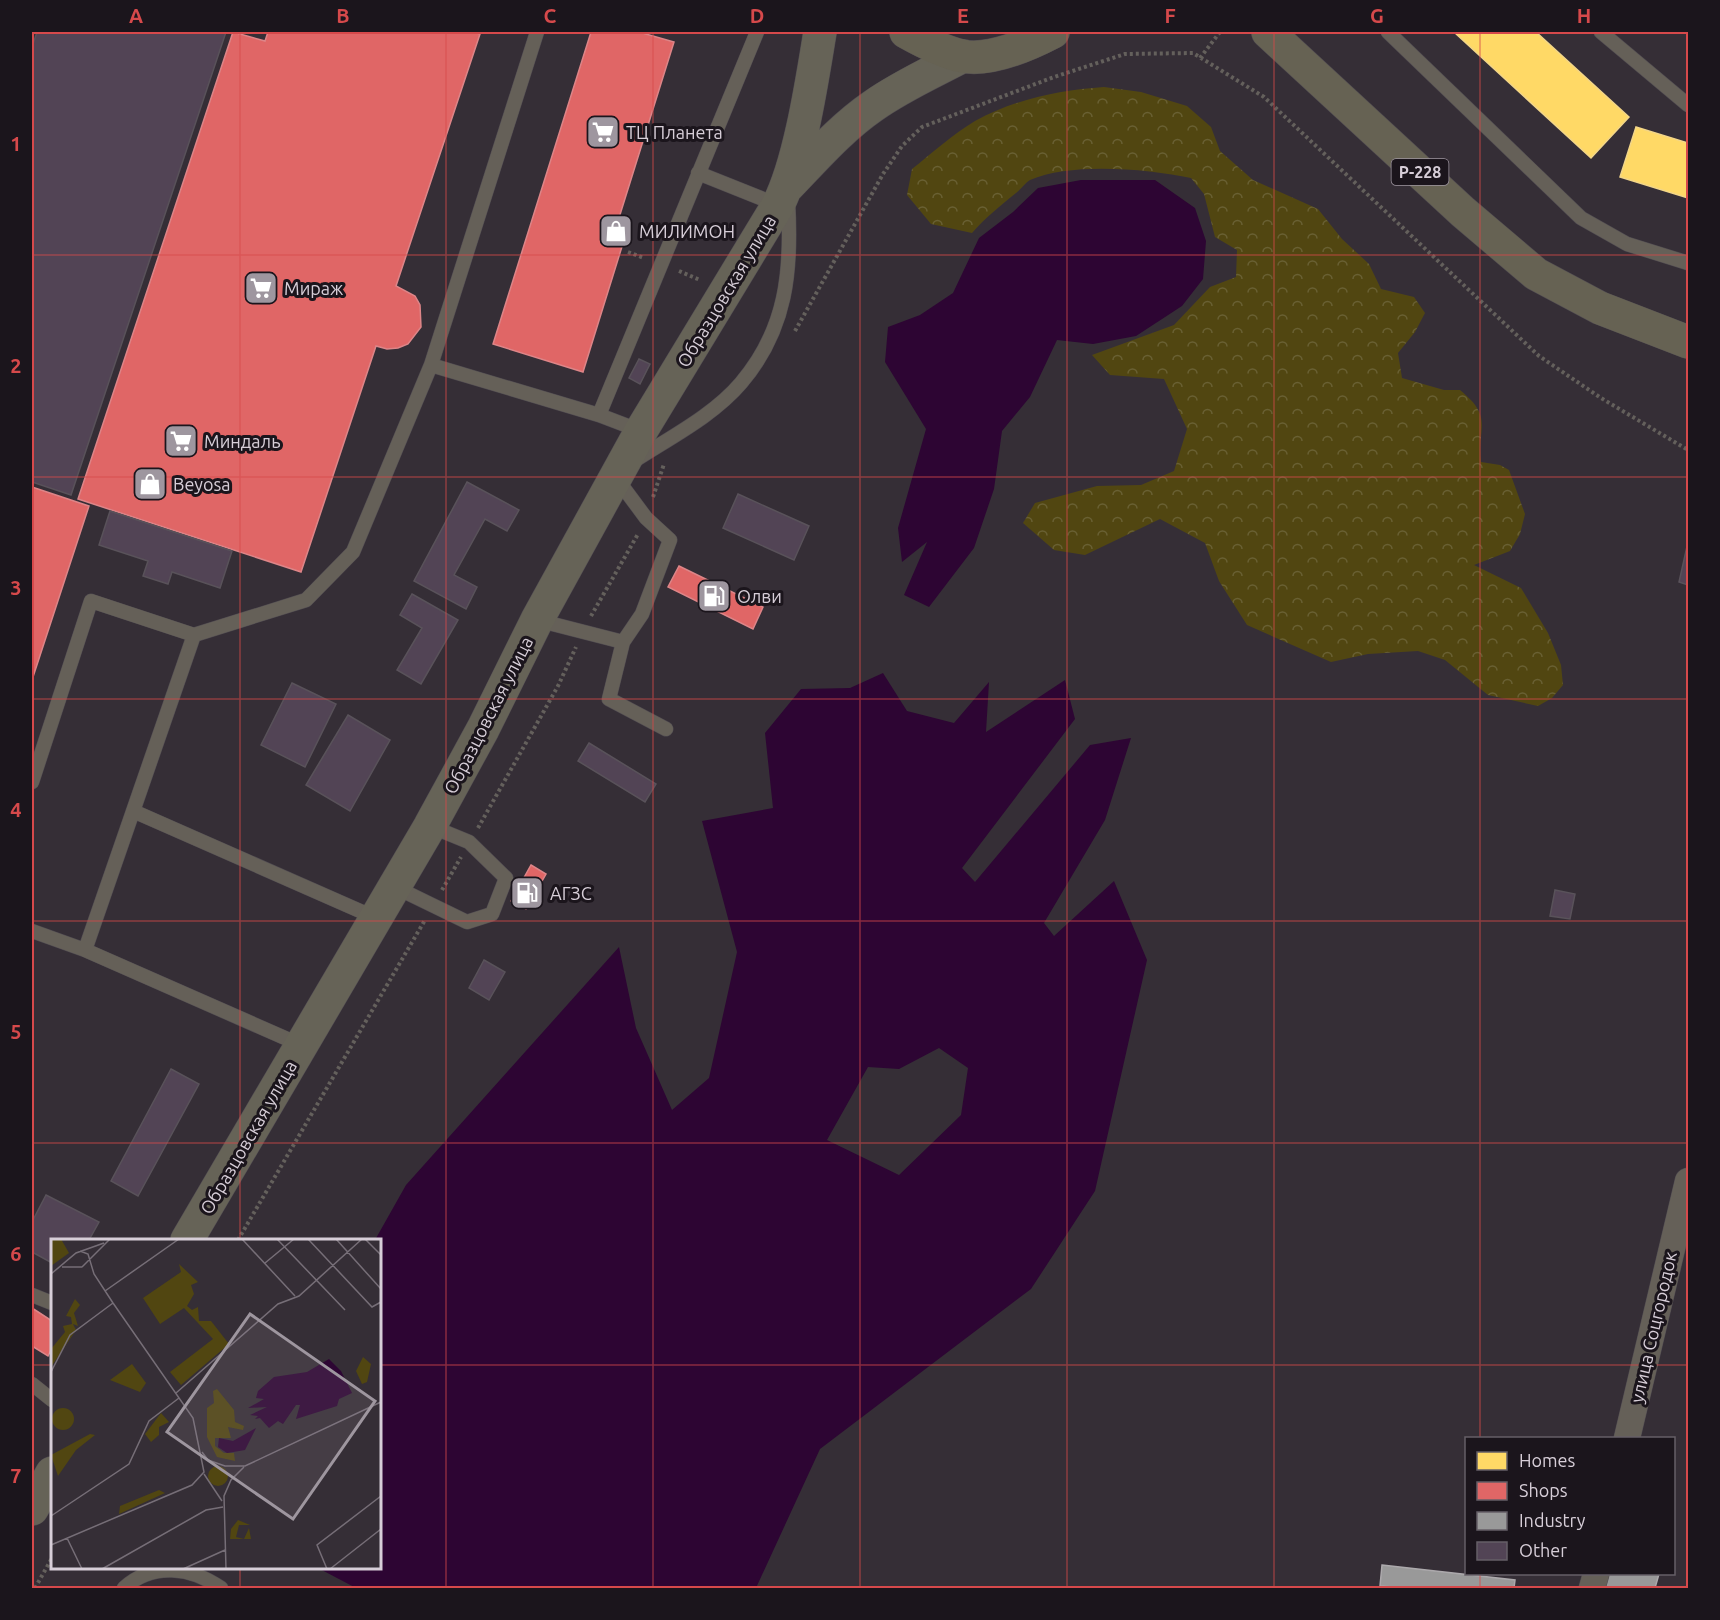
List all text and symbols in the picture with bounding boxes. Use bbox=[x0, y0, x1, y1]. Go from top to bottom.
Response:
text: A bbox=[129, 4, 143, 27]
text: B bbox=[336, 4, 350, 27]
text: C bbox=[544, 4, 557, 27]
text: D bbox=[750, 4, 764, 27]
text: E bbox=[957, 4, 969, 27]
text: F bbox=[1164, 4, 1176, 27]
text: G bbox=[1370, 4, 1384, 27]
text: H bbox=[1577, 4, 1591, 27]
supermarket icon: ТЦ Планета bbox=[585, 114, 621, 150]
place label: ТЦ Планета bbox=[626, 122, 723, 142]
text: 1 bbox=[10, 132, 22, 155]
road number: Р-228 bbox=[1392, 159, 1448, 185]
street label: Образцовская улица bbox=[673, 211, 779, 371]
shop icon: МИЛИМОН bbox=[598, 213, 634, 249]
place label: МИЛИМОН bbox=[639, 221, 735, 241]
supermarket icon: Мираж bbox=[243, 270, 279, 306]
place label: Мираж bbox=[284, 278, 344, 298]
text: 2 bbox=[10, 354, 22, 377]
supermarket icon: Миндаль bbox=[163, 423, 199, 459]
place label: Миндаль bbox=[204, 431, 280, 451]
shop icon: Beyosa bbox=[132, 466, 168, 502]
place label: Beyosa bbox=[173, 474, 231, 494]
text: 3 bbox=[10, 576, 22, 599]
fuel station icon: Олви bbox=[696, 578, 732, 614]
place label: Олви bbox=[737, 586, 782, 606]
street label: Образцовская улица bbox=[440, 633, 536, 797]
text: 4 bbox=[10, 798, 22, 821]
fuel station icon: АГЗС bbox=[509, 875, 545, 911]
place label: АГЗС bbox=[550, 883, 592, 903]
text: 5 bbox=[10, 1020, 22, 1043]
street label: Образцовская улица bbox=[196, 1057, 300, 1217]
inset map bbox=[51, 1239, 381, 1569]
text: 6 bbox=[10, 1242, 22, 1265]
street label: улица Соцгородок bbox=[1626, 1249, 1680, 1405]
legend bbox=[1465, 1437, 1675, 1575]
text: Homes bbox=[1519, 1450, 1576, 1470]
text: 7 bbox=[10, 1464, 22, 1487]
text: Shops bbox=[1519, 1480, 1568, 1500]
text: Industry bbox=[1519, 1510, 1586, 1530]
text: Other bbox=[1519, 1540, 1567, 1560]

